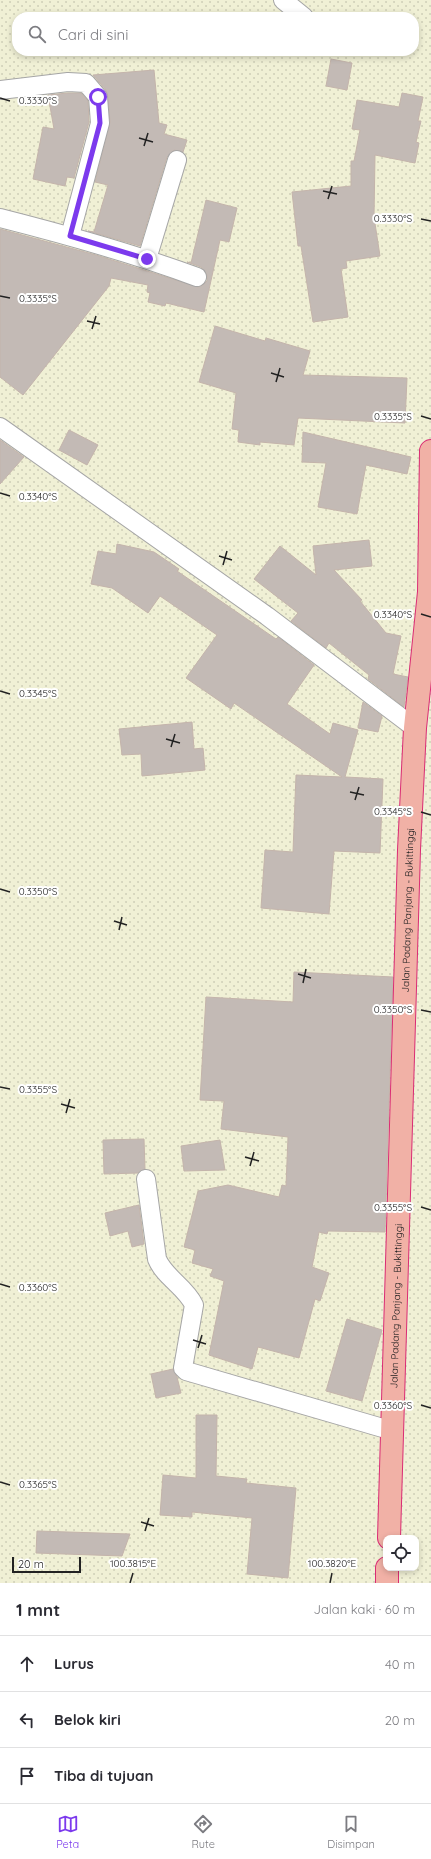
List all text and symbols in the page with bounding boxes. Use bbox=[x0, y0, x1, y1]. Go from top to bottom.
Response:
search box bbox=[12, 12, 419, 56]
icon: search bbox=[26, 23, 48, 45]
text: Cari di sini bbox=[58, 25, 129, 44]
route start bbox=[89, 88, 107, 106]
text: 0.3330°S bbox=[19, 94, 58, 107]
text: 0.3330°S bbox=[374, 212, 413, 225]
route end bbox=[138, 250, 156, 268]
text: 0.3335°S bbox=[19, 292, 57, 305]
text: 0.3335°S bbox=[374, 410, 412, 423]
text: 0.3340°S bbox=[19, 490, 58, 503]
text: 0.3340°S bbox=[374, 608, 413, 621]
text: 0.3345°S bbox=[19, 687, 57, 700]
text: 0.3345°S bbox=[374, 805, 412, 818]
street label: Jalan Padang Panjang - Bukittinggi bbox=[398, 828, 417, 993]
text: 0.3350°S bbox=[19, 885, 58, 898]
text: 0.3350°S bbox=[374, 1003, 413, 1016]
text: 0.3355°S bbox=[19, 1083, 57, 1096]
text: 0.3355°S bbox=[374, 1201, 412, 1214]
street label: Jalan Padang Panjang - Bukittinggi bbox=[387, 1224, 405, 1389]
text: 0.3360°S bbox=[19, 1281, 58, 1294]
text: 0.3360°S bbox=[374, 1399, 413, 1412]
text: 0.3365°S bbox=[19, 1478, 57, 1491]
map controls bbox=[383, 1535, 419, 1571]
button: locate bbox=[383, 1535, 419, 1571]
scale bar bbox=[12, 1555, 81, 1574]
text: 20 m bbox=[18, 1557, 44, 1571]
text: 100.3815°E bbox=[110, 1557, 156, 1570]
text: 100.3820°E bbox=[308, 1557, 357, 1570]
text: 1 mnt bbox=[16, 1599, 60, 1620]
text: Jalan kaki · 60 m bbox=[313, 1601, 415, 1617]
icon: ahead bbox=[16, 1653, 38, 1675]
text: Lurus bbox=[54, 1654, 94, 1673]
text: 40 m bbox=[385, 1656, 415, 1672]
icon: left bbox=[16, 1709, 38, 1731]
text: Belok kiri bbox=[54, 1710, 121, 1729]
text: 20 m bbox=[385, 1712, 415, 1728]
icon: arrive bbox=[16, 1765, 38, 1787]
text: Tiba di tujuan bbox=[54, 1766, 153, 1785]
tab: Peta bbox=[56, 1813, 79, 1851]
tab: Rute bbox=[192, 1813, 215, 1851]
tab: Disimpan bbox=[327, 1813, 375, 1851]

